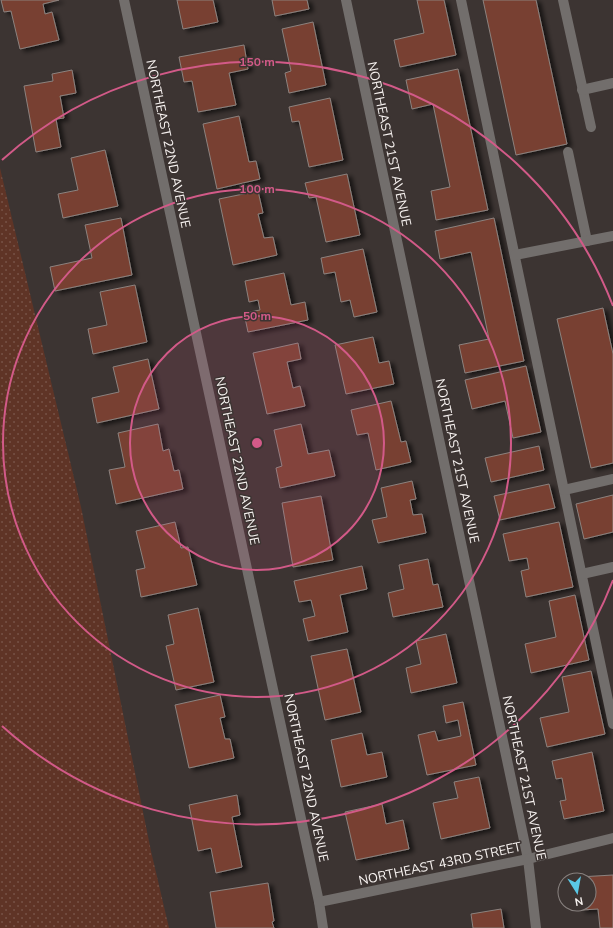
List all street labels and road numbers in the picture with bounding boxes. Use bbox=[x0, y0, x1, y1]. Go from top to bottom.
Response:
street label: NORTHEAST 22ND AVENUE bbox=[141, 58, 195, 230]
street label: NORTHEAST 21ST AVENUE bbox=[363, 60, 415, 228]
street label: NORTHEAST 22ND AVENUE bbox=[210, 375, 264, 547]
street label: NORTHEAST 21ST AVENUE bbox=[431, 377, 483, 545]
street label: NORTHEAST 22ND AVENUE bbox=[279, 692, 333, 864]
street label: NORTHEAST 21ST AVENUE bbox=[498, 694, 550, 862]
street label: NORTHEAST 43RD STREET bbox=[357, 838, 523, 890]

